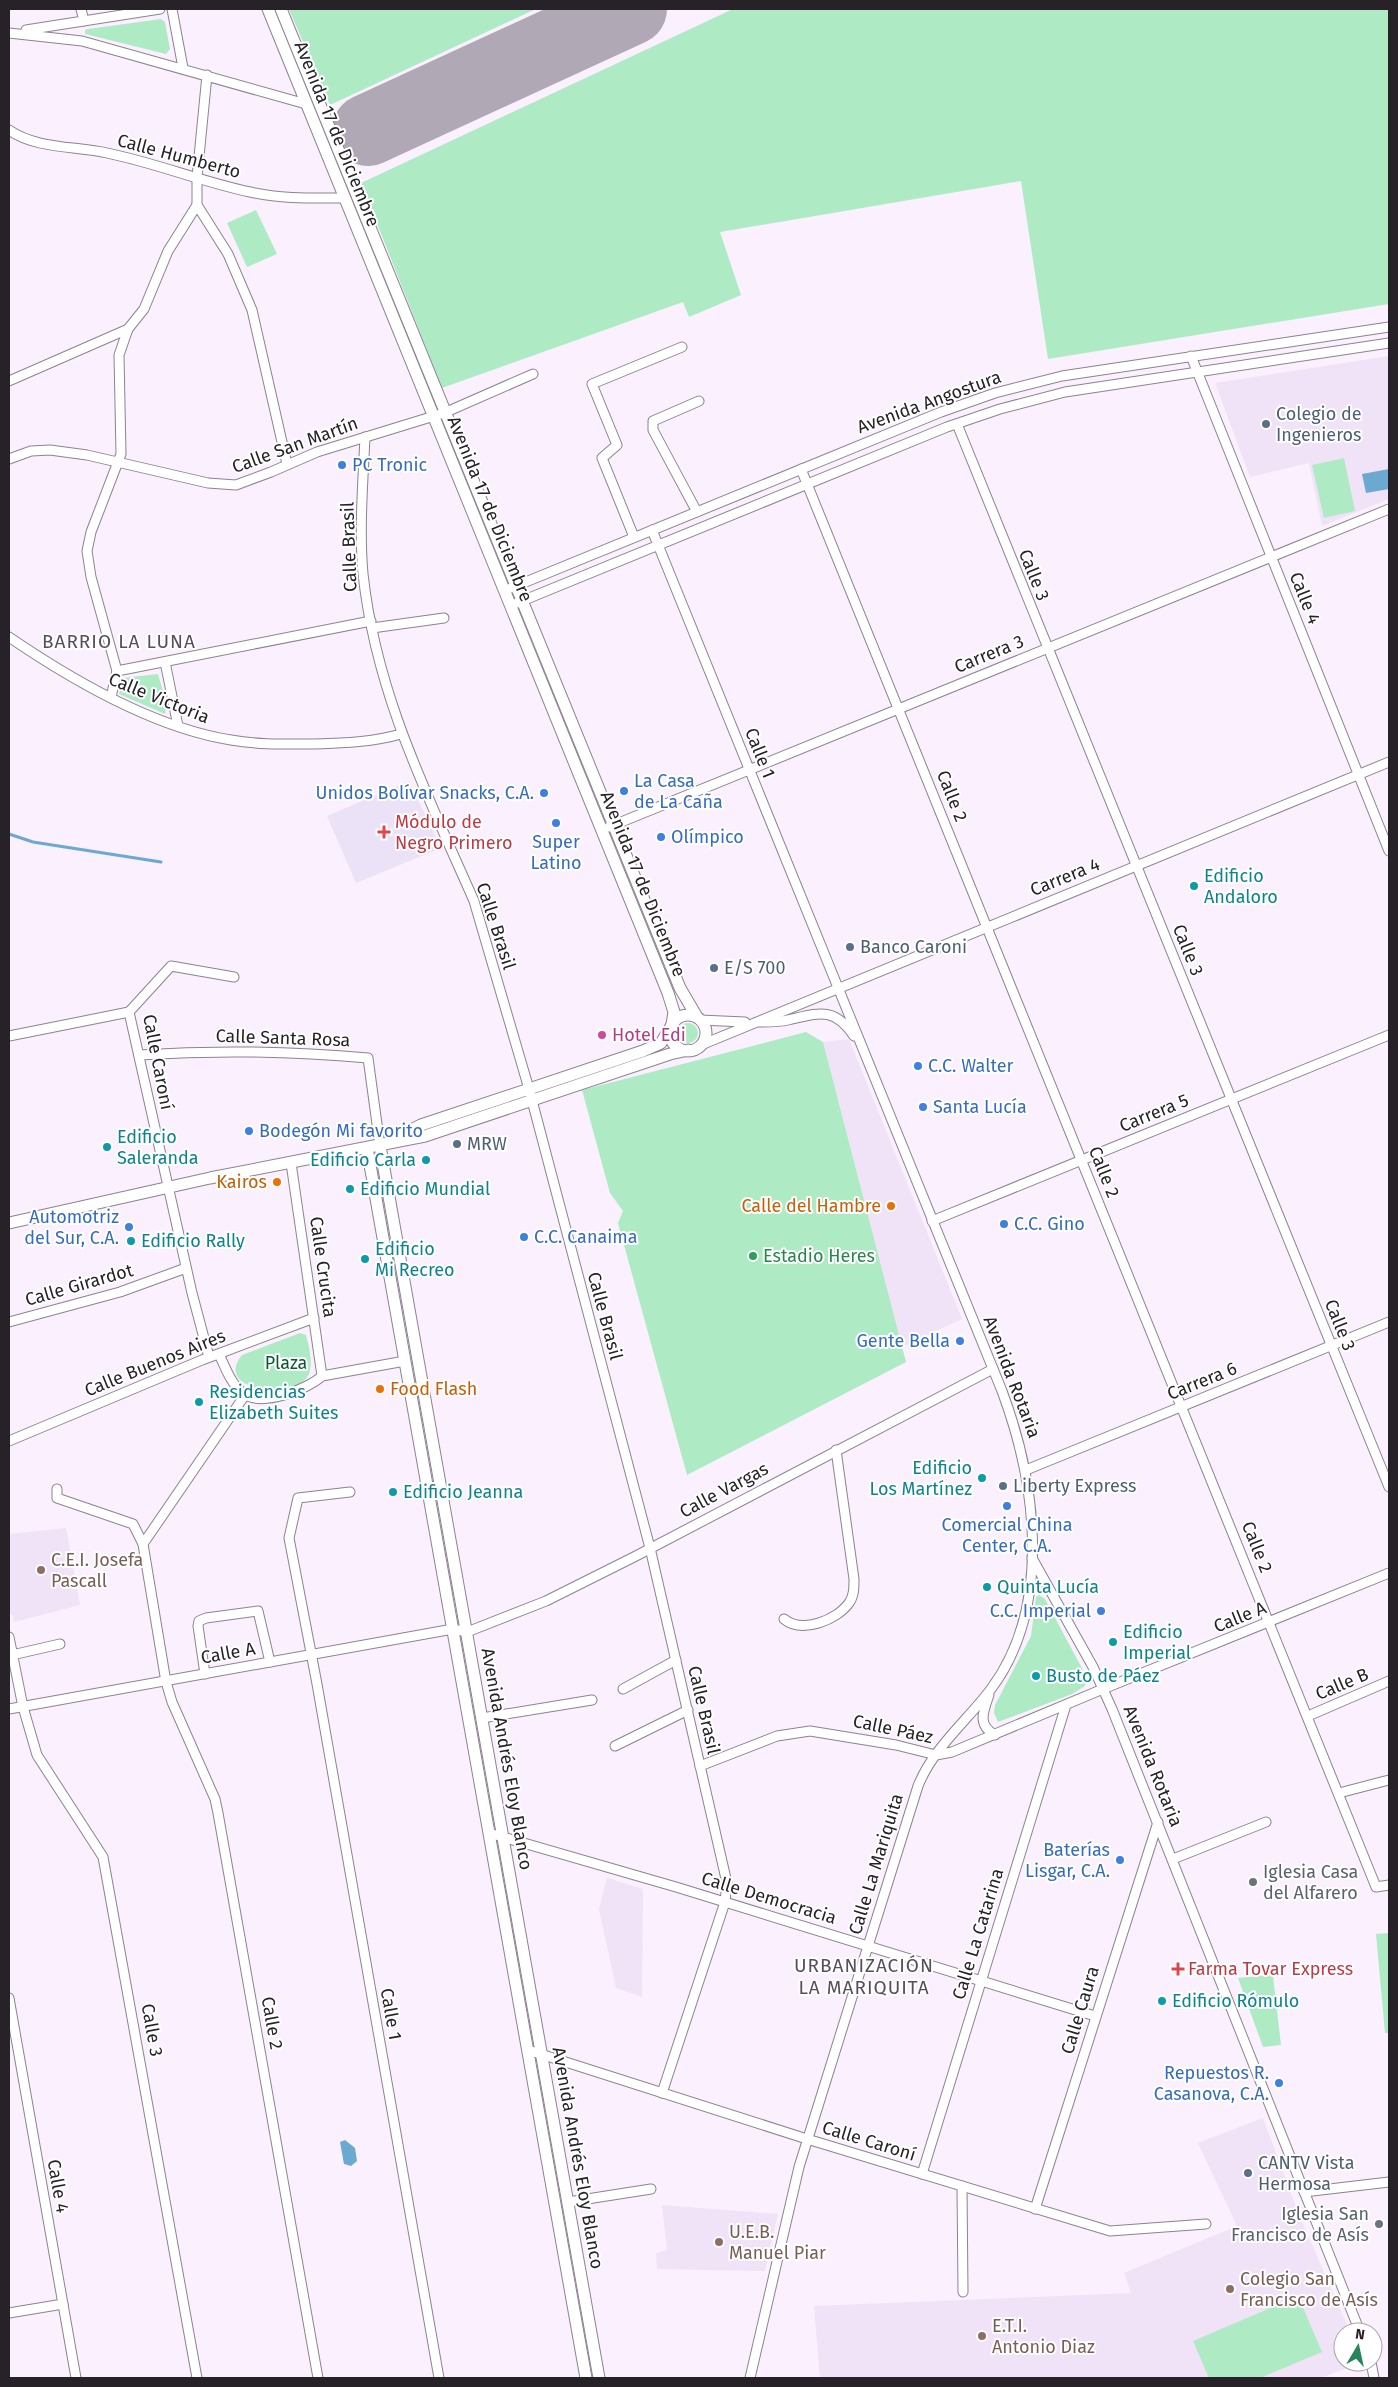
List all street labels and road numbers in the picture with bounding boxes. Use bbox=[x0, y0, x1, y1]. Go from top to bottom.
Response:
street label: Avenida 17 de Diciembre bbox=[290, 38, 384, 230]
street label: Calle Humberto bbox=[115, 129, 243, 183]
street label: Avenida Angostura bbox=[854, 366, 1004, 438]
street label: Calle San Martín bbox=[229, 412, 361, 478]
street label: Avenida 17 de Diciembre bbox=[443, 413, 537, 605]
street label: Calle Brasil bbox=[336, 502, 362, 592]
street label: Calle 3 bbox=[1014, 546, 1054, 604]
street label: Calle 4 bbox=[1285, 569, 1325, 628]
street label: Carrera 3 bbox=[951, 630, 1027, 678]
street label: Calle Victoria bbox=[105, 668, 213, 728]
street label: Calle 1 bbox=[740, 725, 780, 781]
street label: Calle 2 bbox=[932, 767, 972, 825]
street label: Avenida 17 de Diciembre bbox=[596, 788, 690, 980]
street label: Carrera 4 bbox=[1027, 853, 1103, 901]
street label: Calle Brasil bbox=[472, 880, 520, 972]
street label: Calle 3 bbox=[1168, 921, 1208, 979]
street label: Calle Caroní bbox=[138, 1012, 178, 1112]
street label: Calle Santa Rosa bbox=[215, 1025, 351, 1051]
street label: Carrera 5 bbox=[1116, 1089, 1192, 1137]
street label: Calle 2 bbox=[1084, 1143, 1124, 1201]
street label: Calle Crucita bbox=[305, 1215, 341, 1319]
street label: Calle Girardot bbox=[22, 1259, 136, 1311]
street label: Calle Brasil bbox=[583, 1270, 627, 1362]
street label: Calle 3 bbox=[1320, 1296, 1360, 1354]
street label: Avenida Rotaria bbox=[979, 1313, 1045, 1441]
street label: Calle Buenos Aires bbox=[81, 1325, 229, 1401]
street label: Carrera 6 bbox=[1164, 1357, 1240, 1405]
street label: Calle Vargas bbox=[676, 1457, 772, 1523]
street label: Calle 2 bbox=[1237, 1518, 1277, 1576]
street label: Calle A bbox=[1210, 1596, 1270, 1637]
street label: Calle A bbox=[199, 1637, 258, 1669]
street label: Avenida Andrés Eloy Blanco bbox=[477, 1646, 537, 1872]
street label: Calle B bbox=[1312, 1663, 1372, 1705]
street label: Calle Brasil bbox=[683, 1664, 725, 1756]
street label: Avenida Rotaria bbox=[1119, 1702, 1187, 1830]
street label: Calle Páez bbox=[851, 1710, 935, 1748]
street label: Calle La Mariquita bbox=[844, 1791, 908, 1937]
street label: Calle La Catarina bbox=[948, 1866, 1008, 2002]
street label: Calle Democracia bbox=[699, 1867, 839, 1929]
street label: Calle Caura bbox=[1056, 1963, 1104, 2057]
street label: Calle 1 bbox=[376, 1986, 406, 2042]
street label: Calle 2 bbox=[257, 1995, 287, 2051]
street label: Calle 3 bbox=[137, 2002, 167, 2058]
street label: Avenida Andrés Eloy Blanco bbox=[548, 2045, 608, 2271]
street label: Calle Caroní bbox=[820, 2116, 918, 2166]
street label: Calle 4 bbox=[42, 2157, 74, 2215]

